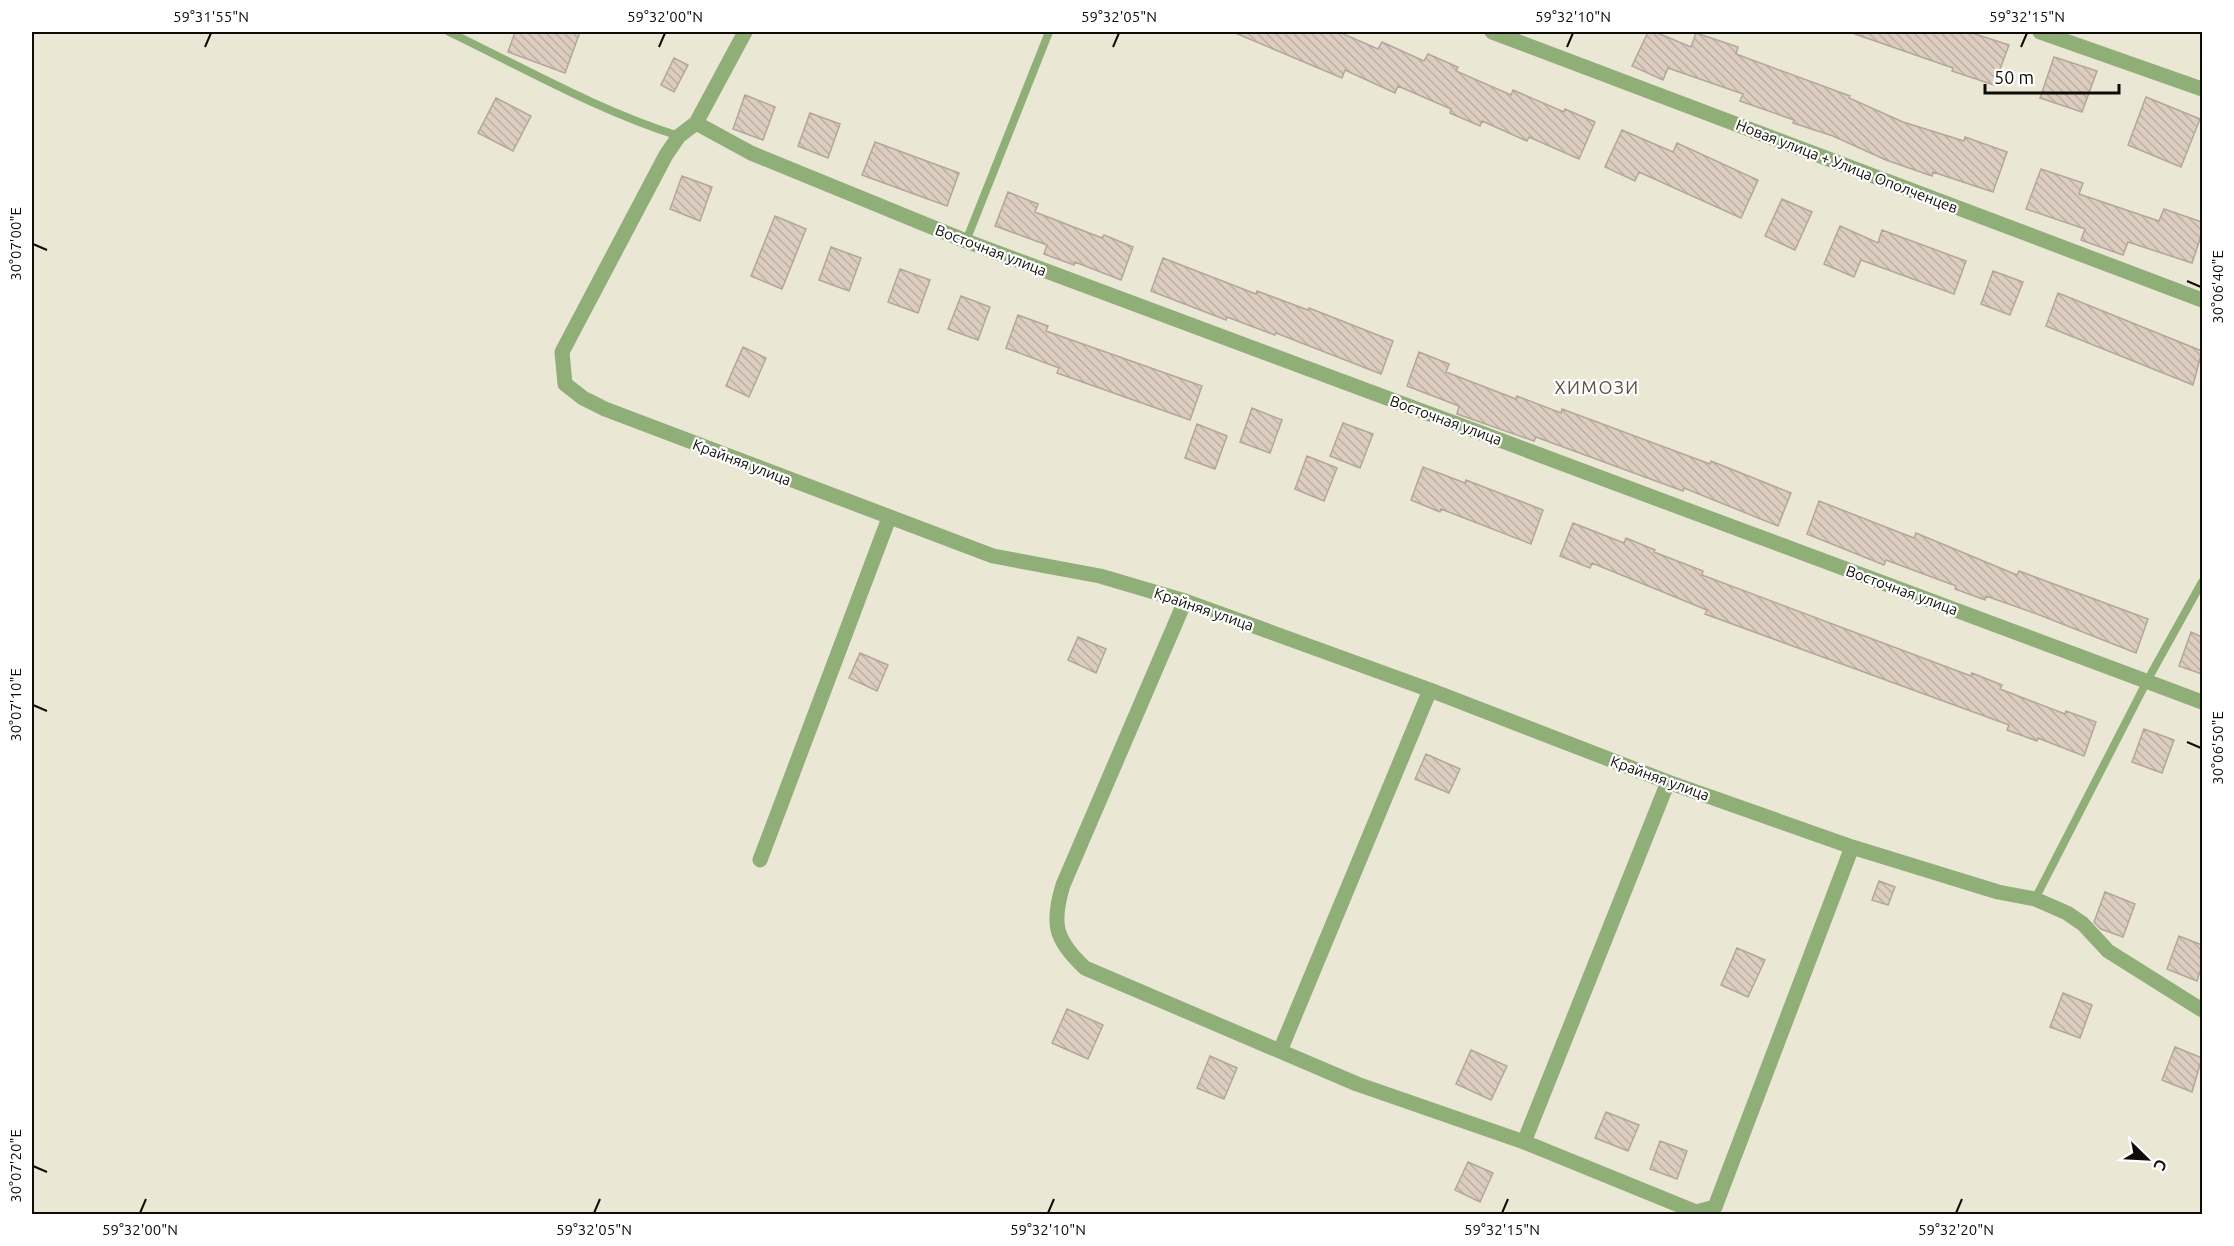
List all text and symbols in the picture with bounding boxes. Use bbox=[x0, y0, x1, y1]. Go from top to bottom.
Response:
text: 59°31'55"N bbox=[173, 8, 249, 25]
text: 59°32'00"N bbox=[627, 8, 703, 25]
text: 59°32'05"N bbox=[1081, 8, 1157, 25]
text: 59°32'10"N bbox=[1535, 8, 1611, 25]
text: 59°32'15"N bbox=[1989, 8, 2065, 25]
scale bar bbox=[1985, 57, 2118, 95]
text: 50 m bbox=[1994, 67, 2034, 87]
street label: Новая улица + Улица Ополченцев bbox=[1734, 116, 1960, 216]
text: 30°07'00"E bbox=[7, 207, 24, 281]
street label: Восточная улица bbox=[933, 221, 1049, 279]
text: 30°06'40"E bbox=[2209, 250, 2226, 324]
district label: ХИМОЗИ bbox=[1554, 377, 1640, 397]
street label: Восточная улица bbox=[1388, 392, 1504, 448]
street label: Крайняя улица bbox=[690, 435, 794, 489]
street label: Восточная улица bbox=[1844, 562, 1960, 618]
street label: Крайняя улица bbox=[1152, 584, 1256, 634]
text: 30°07'10"E bbox=[7, 668, 24, 742]
text: 30°06'50"E bbox=[2209, 711, 2226, 785]
street label: Крайняя улица bbox=[1608, 752, 1712, 804]
text: 30°07'20"E bbox=[7, 1129, 24, 1203]
north arrow bbox=[2117, 1129, 2177, 1189]
text: С bbox=[2150, 1157, 2171, 1173]
text: 59°32'00"N bbox=[102, 1221, 178, 1238]
text: 59°32'05"N bbox=[556, 1221, 632, 1238]
text: 59°32'10"N bbox=[1010, 1221, 1086, 1238]
text: 59°32'15"N bbox=[1464, 1221, 1540, 1238]
text: 59°32'20"N bbox=[1918, 1221, 1994, 1238]

